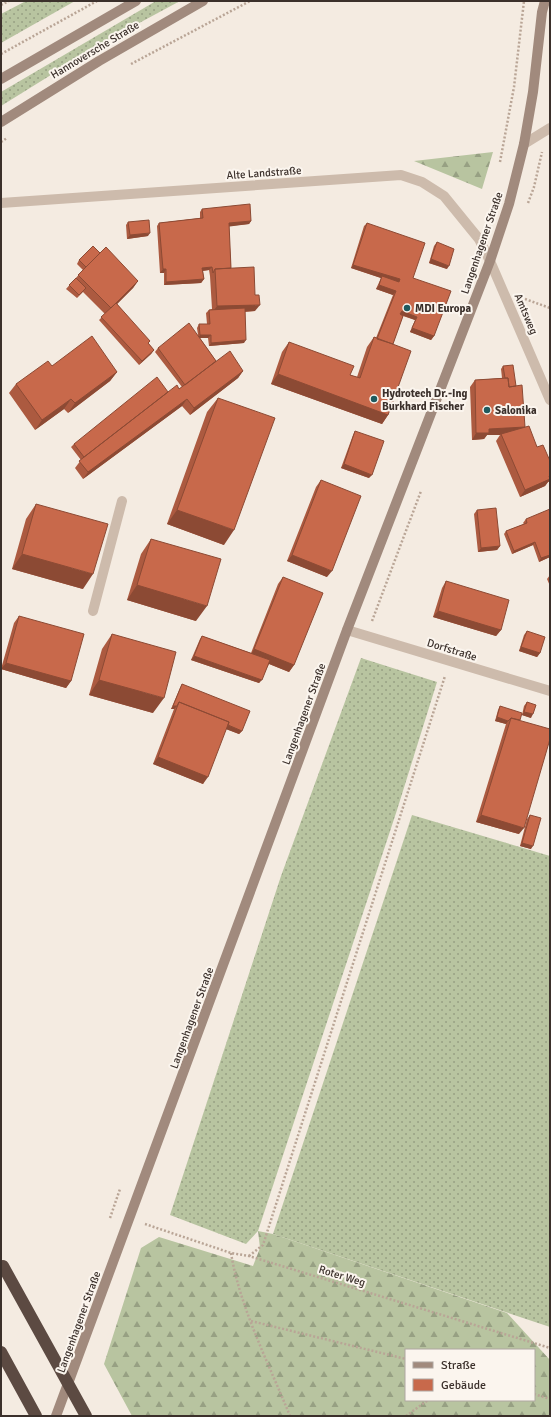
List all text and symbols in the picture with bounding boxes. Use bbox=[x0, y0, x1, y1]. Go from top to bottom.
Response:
street label: Hannoversche Straße bbox=[48, 18, 142, 82]
street label: Alte Landstraße bbox=[226, 164, 302, 182]
street label: Langenhagener Straße bbox=[458, 190, 506, 296]
street label: Amtsweg bbox=[512, 292, 541, 337]
place label: MDI Europa bbox=[415, 302, 471, 315]
marker: MDI Europa bbox=[402, 303, 412, 313]
place label: Hydrotech Dr.-Ing Burkhard Fischer bbox=[382, 387, 468, 413]
marker: Hydrotech Dr.-Ing Burkhard Fischer bbox=[369, 394, 379, 404]
place label: Salonika bbox=[495, 404, 537, 417]
marker: Salonika bbox=[482, 405, 492, 415]
street label: Dorfstraße bbox=[425, 636, 479, 664]
street label: Langenhagener Straße bbox=[280, 661, 328, 767]
street label: Langenhagener Straße bbox=[168, 965, 216, 1071]
street label: Roter Weg bbox=[317, 1263, 367, 1289]
street label: Langenhagener Straße bbox=[55, 1269, 103, 1375]
legend bbox=[405, 1349, 535, 1401]
text: Straße bbox=[441, 1358, 476, 1373]
text: Gebäude bbox=[441, 1378, 486, 1393]

